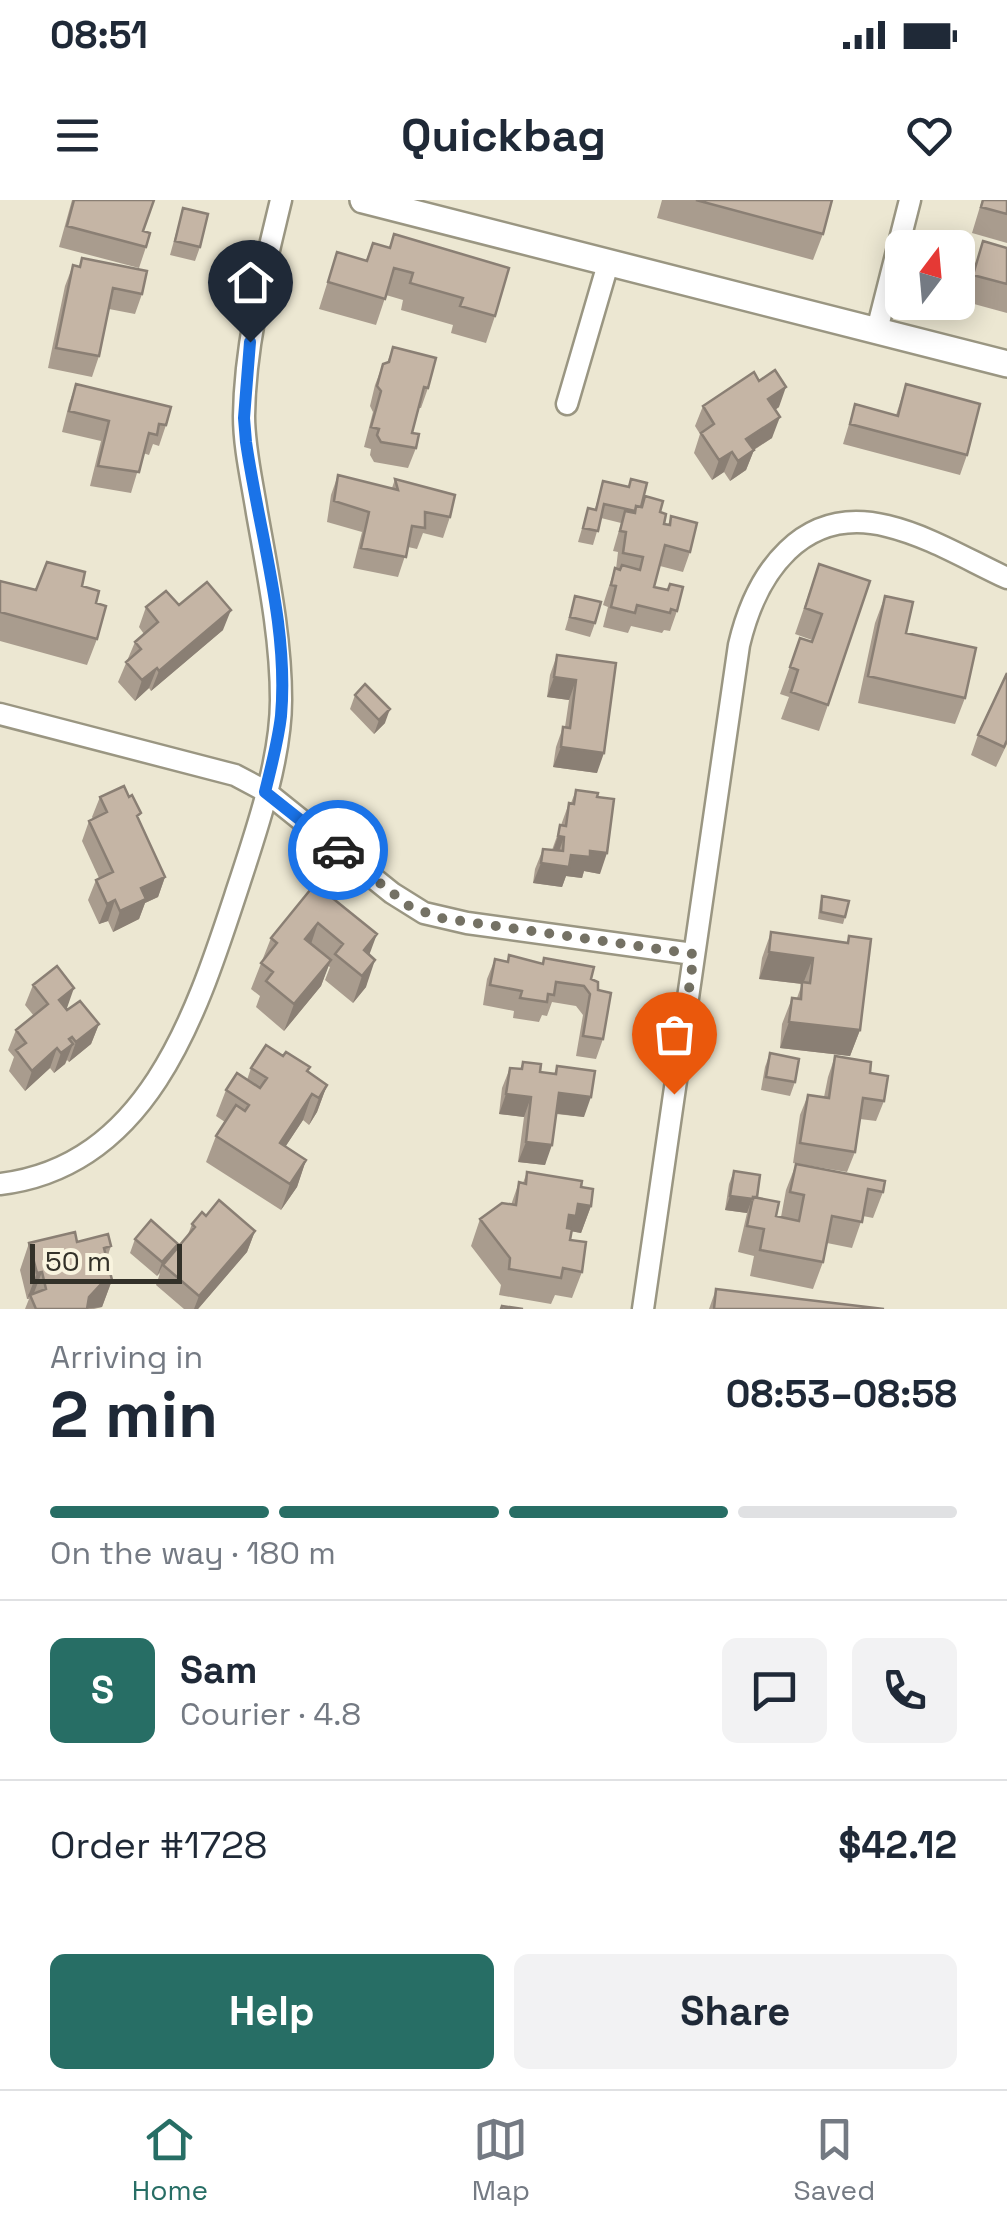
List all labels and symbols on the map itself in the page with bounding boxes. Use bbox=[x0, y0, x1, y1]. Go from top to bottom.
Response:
north arrow bbox=[885, 230, 975, 320]
pin bbox=[208, 240, 293, 343]
courier bbox=[288, 800, 388, 900]
pin bbox=[632, 992, 717, 1095]
scale bar bbox=[30, 1239, 182, 1284]

